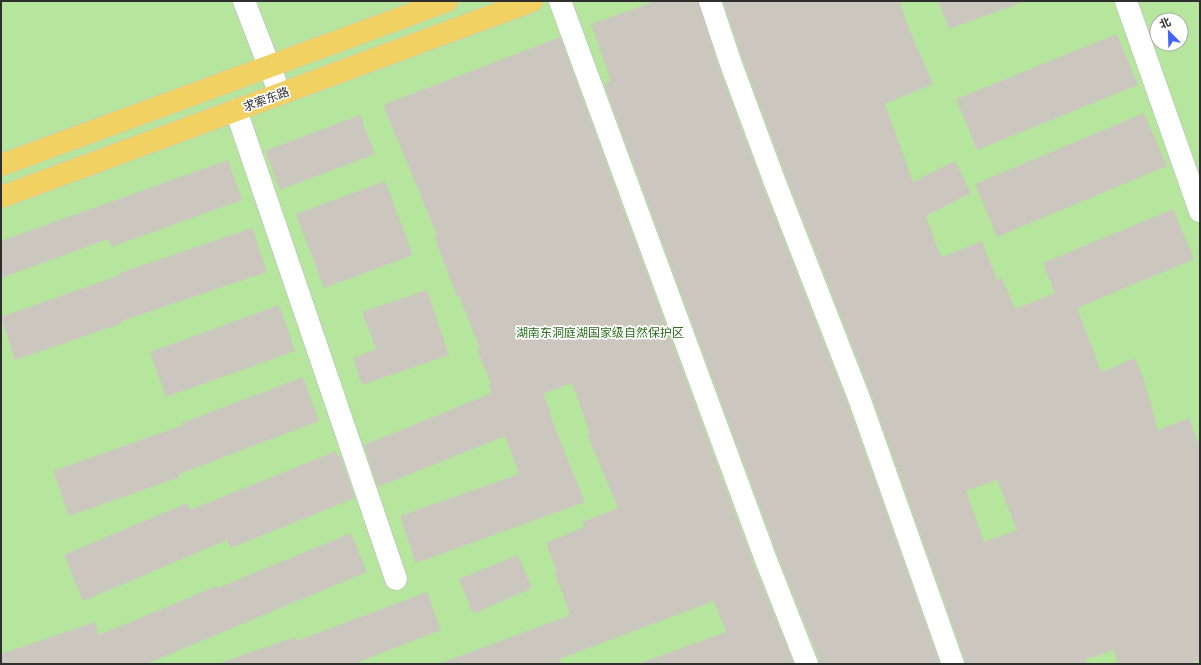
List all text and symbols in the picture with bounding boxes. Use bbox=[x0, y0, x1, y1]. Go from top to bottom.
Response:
north arrow bbox=[1149, 12, 1189, 52]
text: 北 bbox=[1157, 14, 1173, 31]
street label: 求索东路 bbox=[241, 84, 291, 114]
park label: 湖南东洞庭湖国家级自然保护区 bbox=[516, 325, 684, 340]

